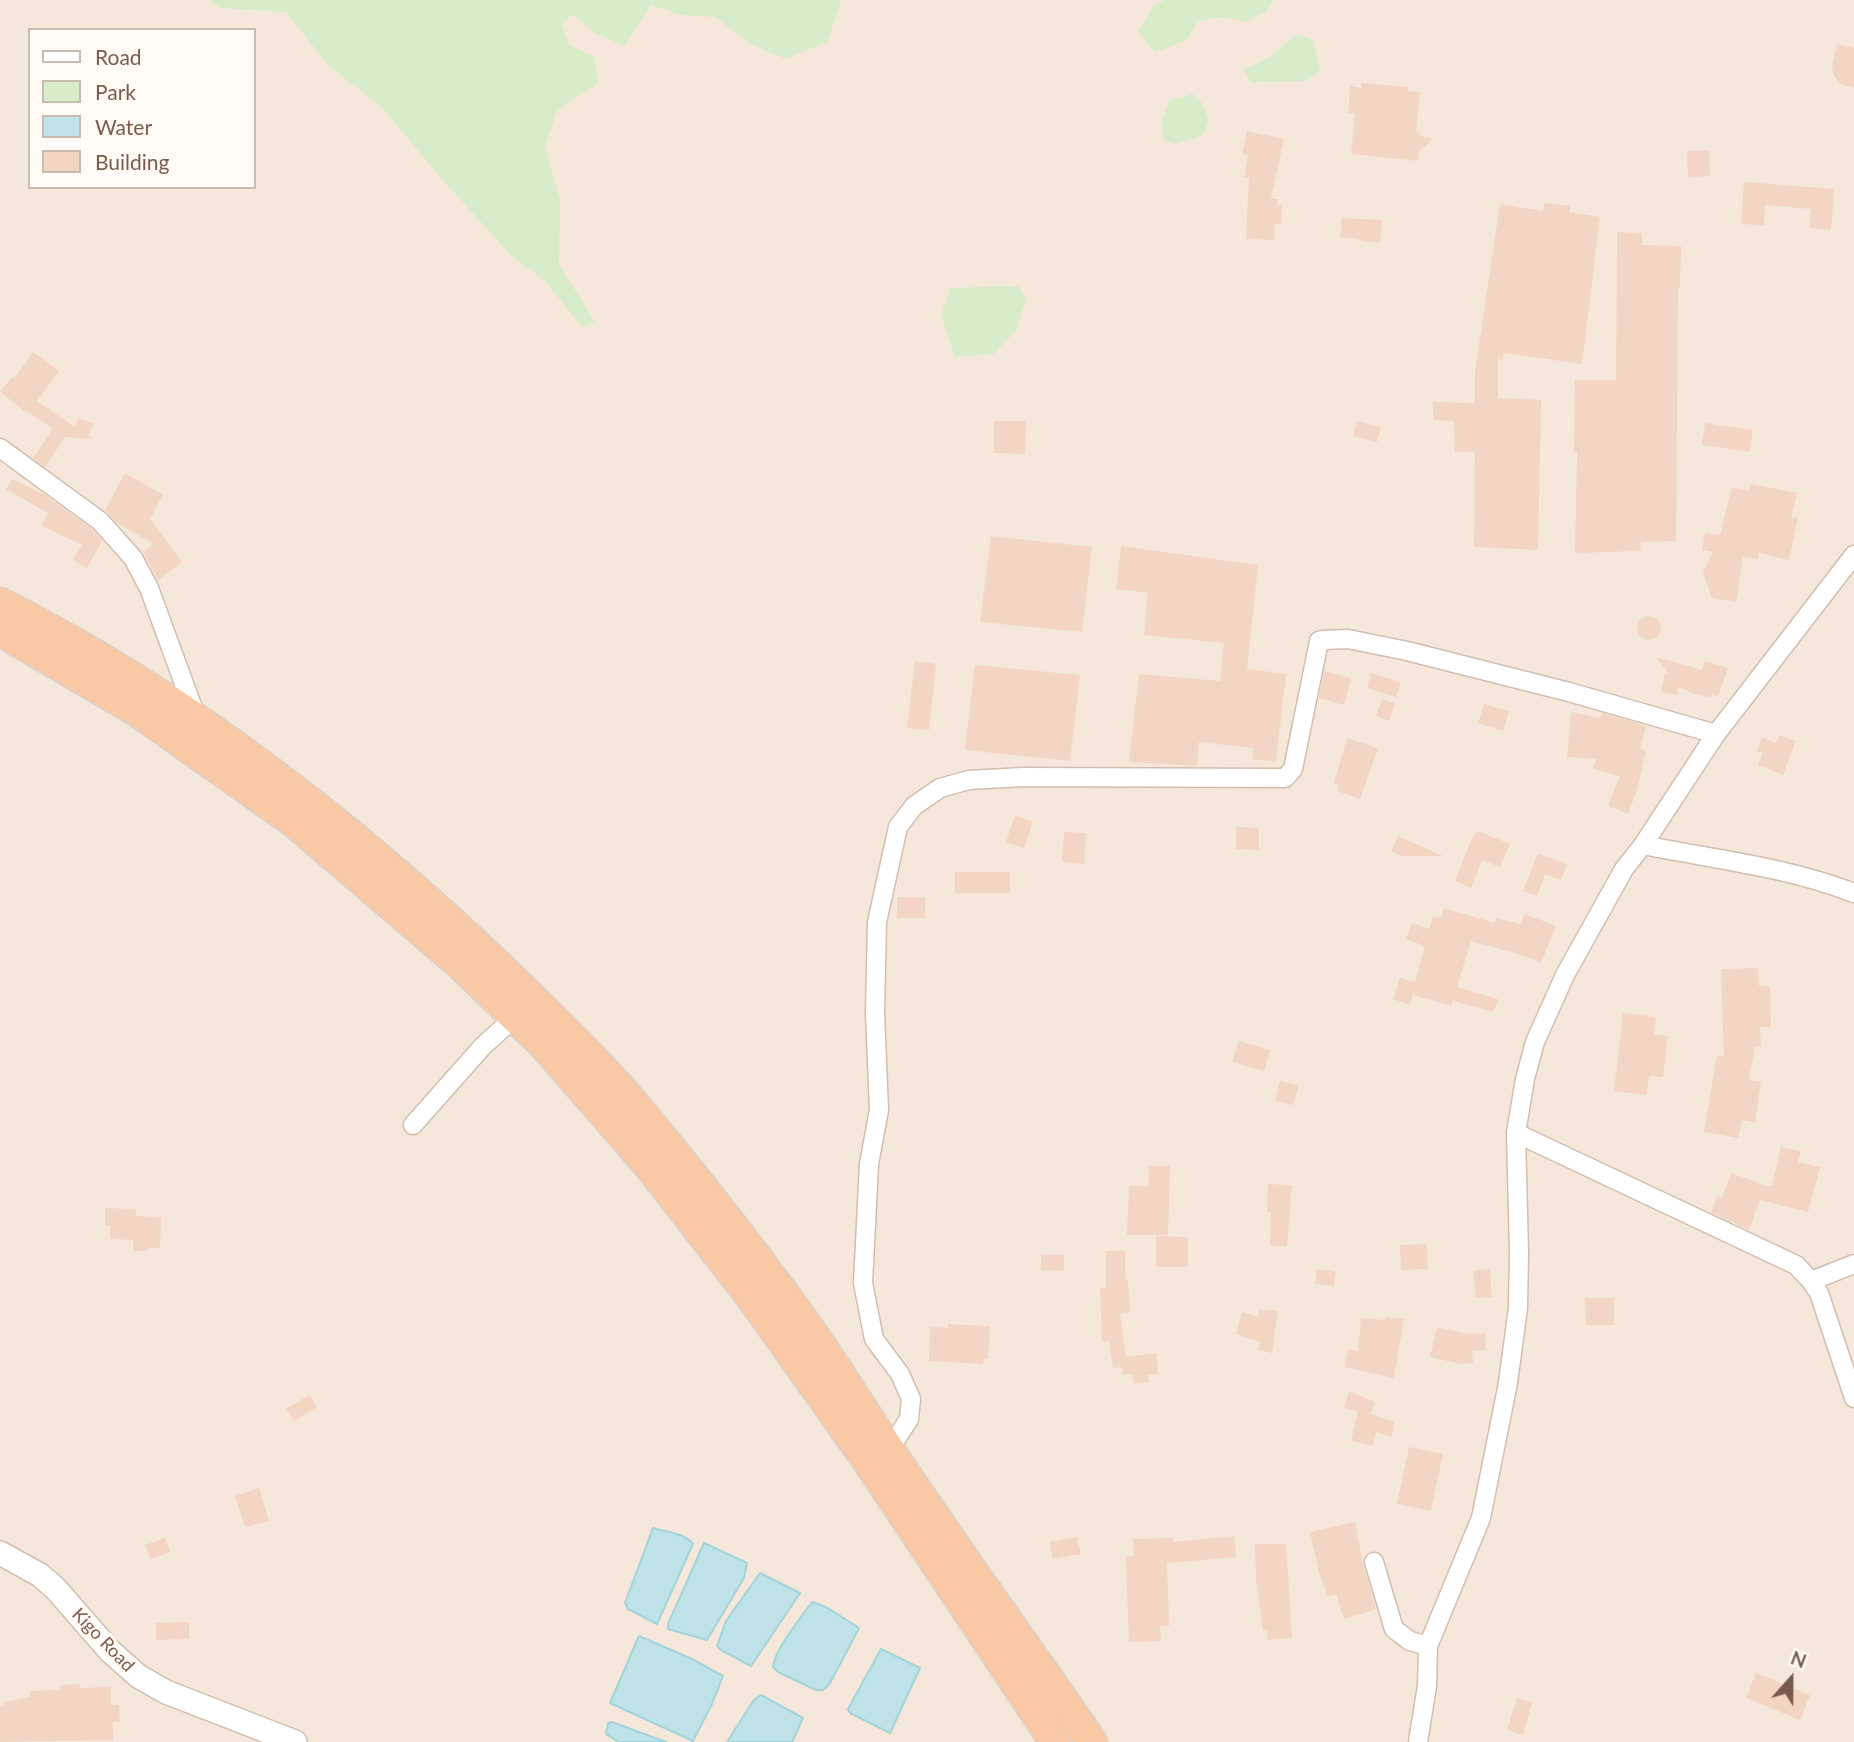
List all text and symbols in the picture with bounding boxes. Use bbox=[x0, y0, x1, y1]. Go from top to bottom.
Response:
legend bbox=[28, 28, 256, 189]
text: Road bbox=[95, 44, 142, 69]
text: Park bbox=[95, 79, 136, 104]
text: Water bbox=[95, 114, 152, 139]
text: Building bbox=[95, 149, 170, 174]
street label: Kigo Road bbox=[67, 1604, 139, 1676]
north arrow bbox=[1756, 1644, 1826, 1714]
text: N bbox=[1788, 1646, 1810, 1672]

